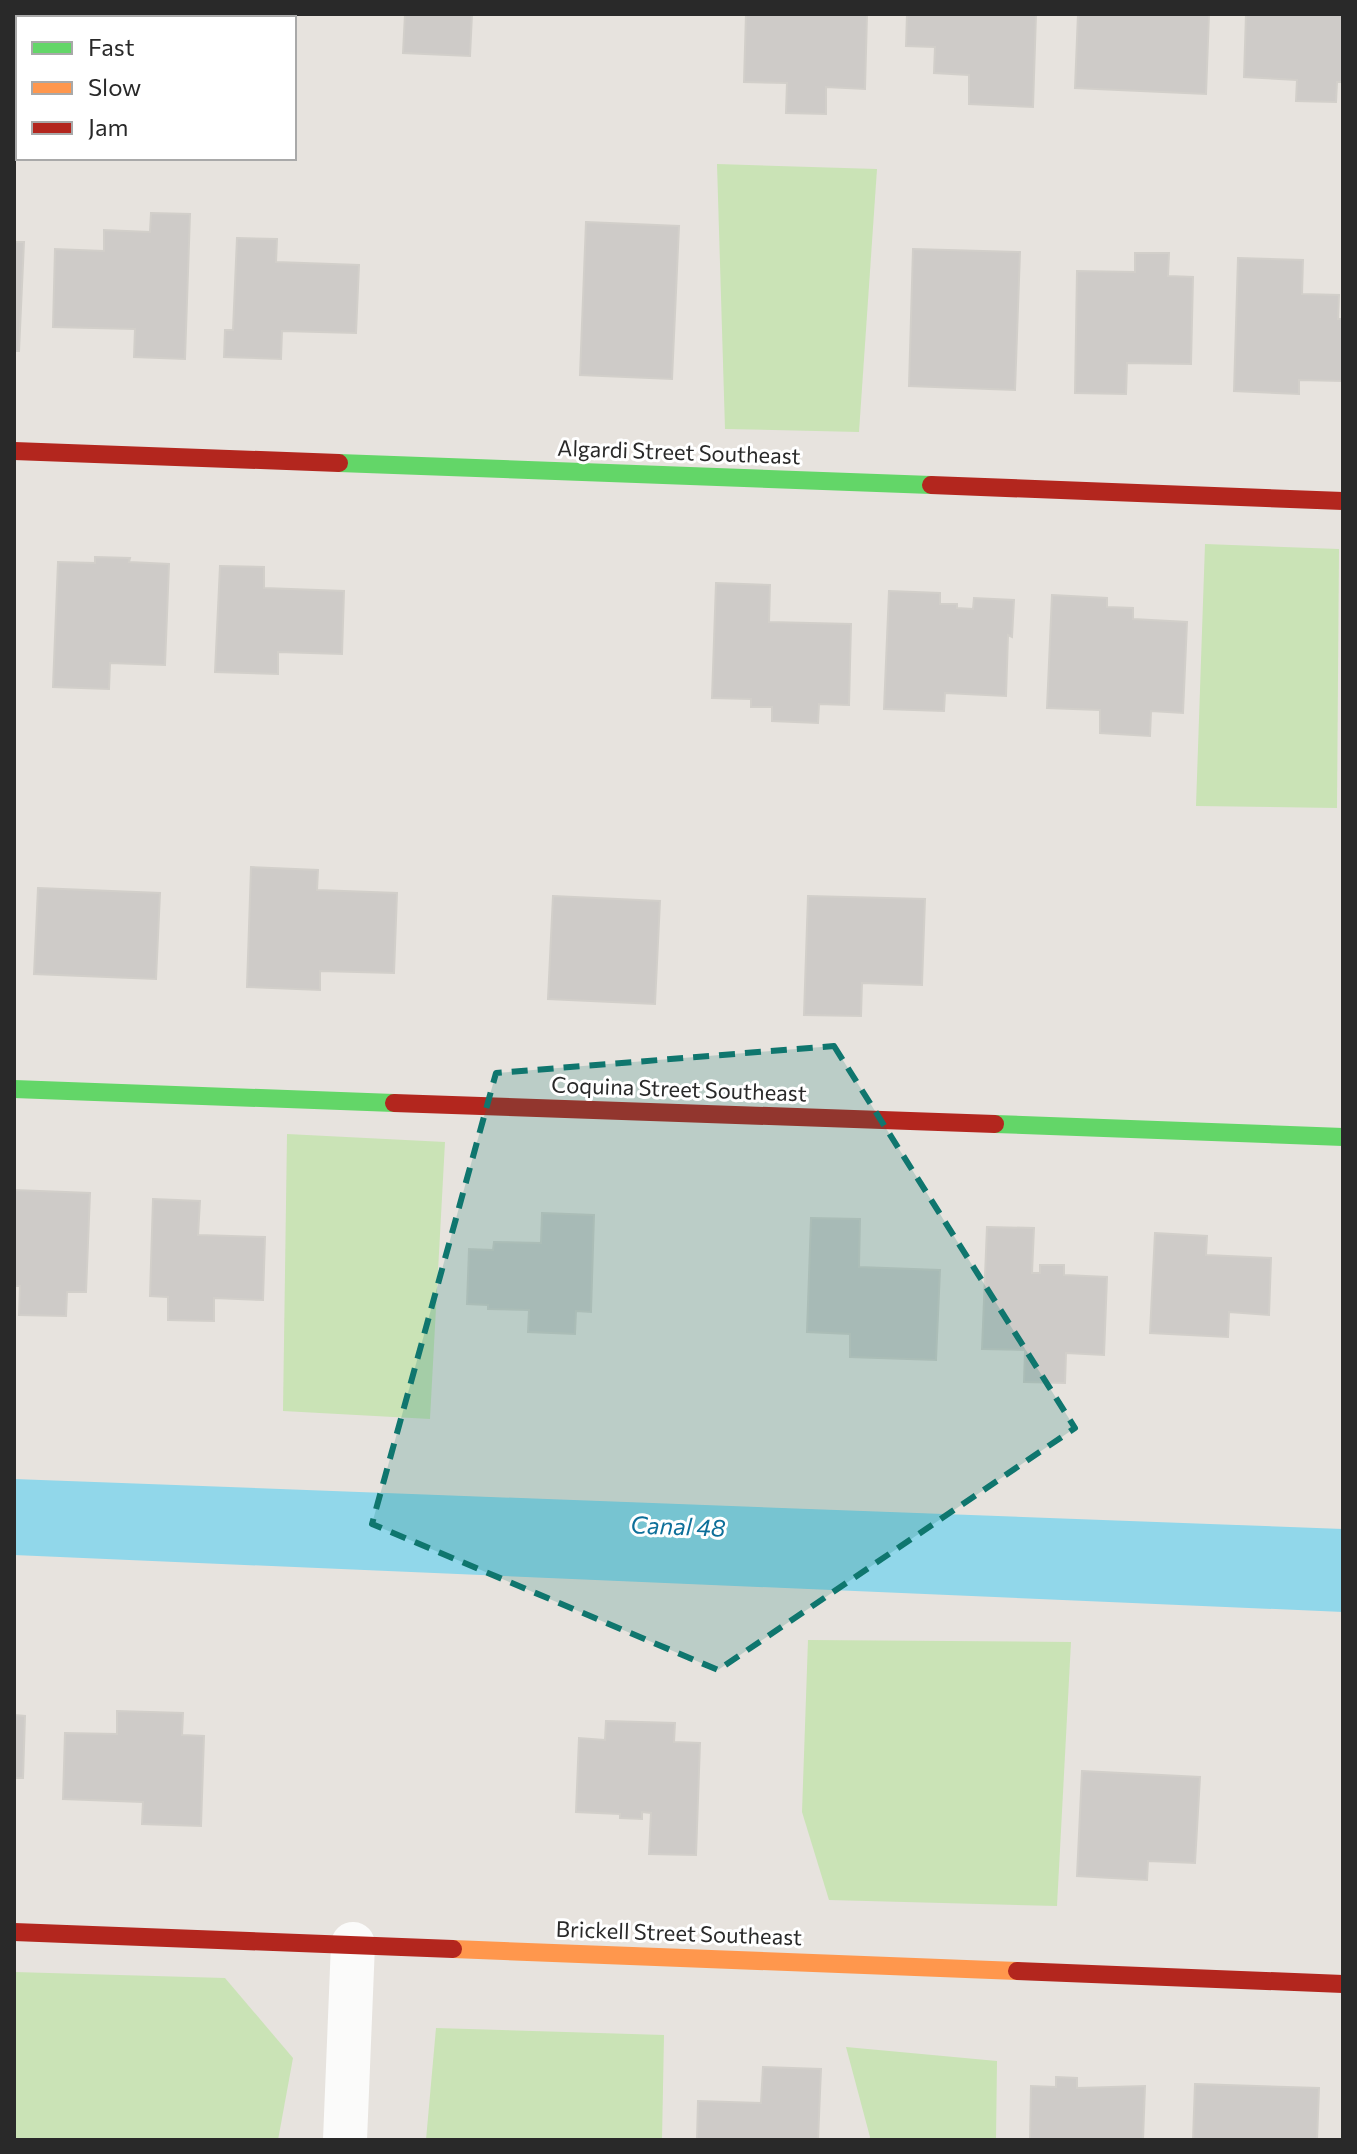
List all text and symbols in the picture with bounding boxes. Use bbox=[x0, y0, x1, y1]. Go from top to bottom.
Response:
legend bbox=[16, 16, 296, 160]
text: Fast bbox=[88, 32, 135, 61]
text: Slow bbox=[88, 72, 141, 101]
text: Jam bbox=[88, 112, 128, 141]
street label: Algardi Street Southeast bbox=[557, 434, 801, 469]
street label: Coquina Street Southeast bbox=[551, 1071, 807, 1106]
water label: Canal 48 bbox=[630, 1509, 726, 1542]
street label: Brickell Street Southeast bbox=[555, 1915, 803, 1950]

